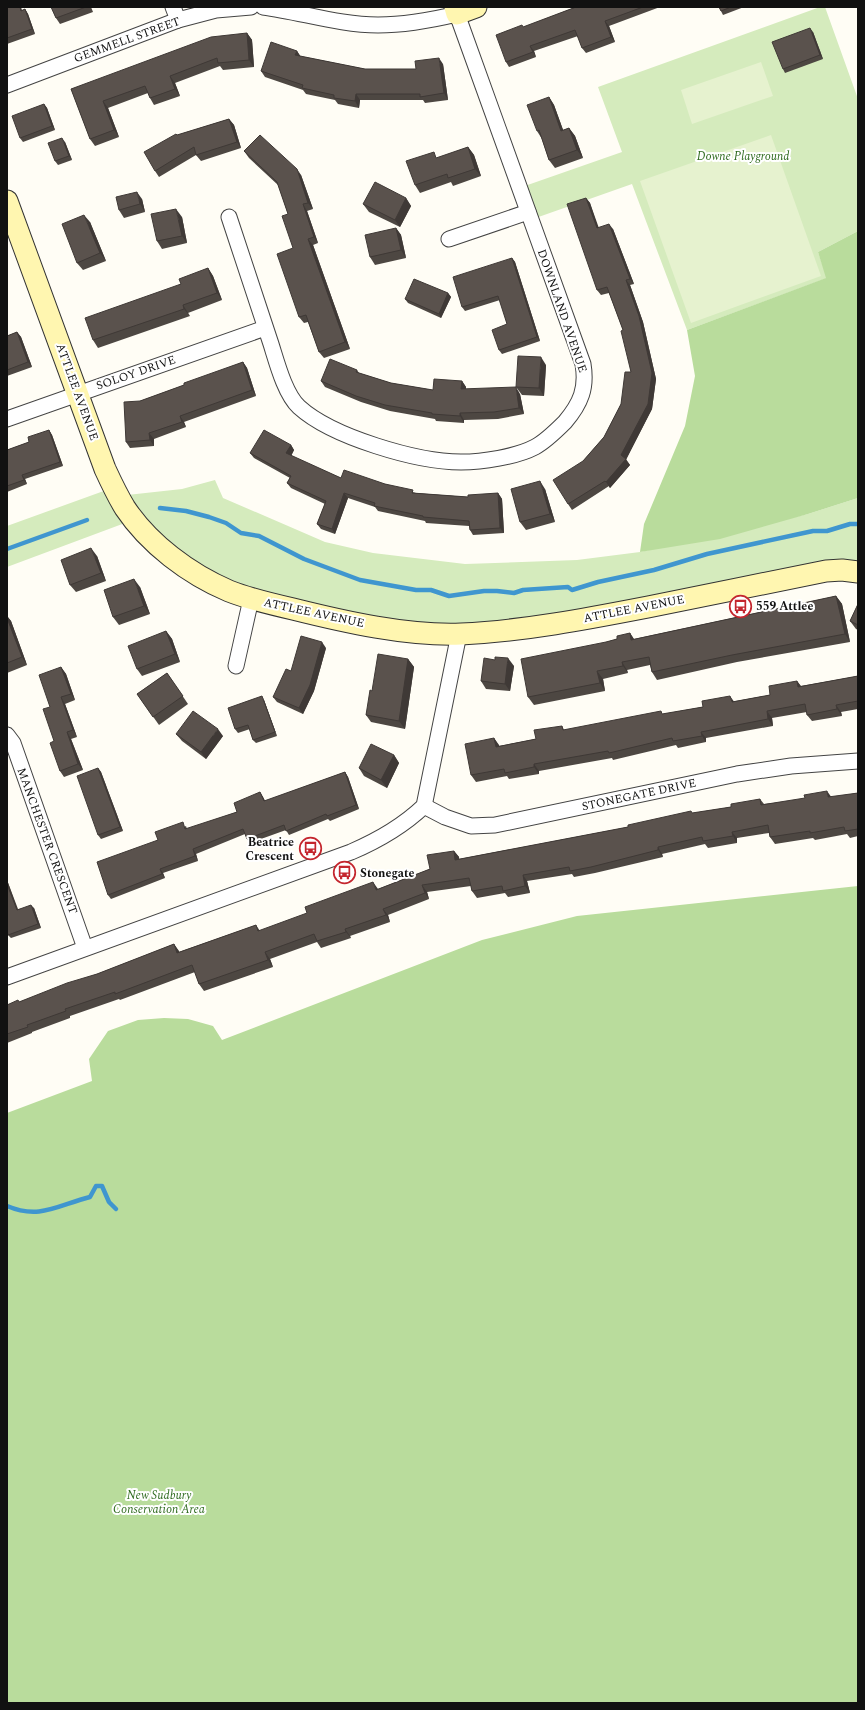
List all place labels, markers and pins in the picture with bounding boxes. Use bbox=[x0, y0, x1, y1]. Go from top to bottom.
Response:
bus stop icon: 559 Attlee bbox=[728, 593, 754, 619]
place label: 559 Attlee bbox=[756, 597, 813, 616]
place label: Beatrice Crescent bbox=[245, 833, 294, 866]
bus stop icon: Beatrice Crescent bbox=[297, 836, 323, 862]
bus stop icon: Stonegate bbox=[331, 860, 357, 886]
place label: Stonegate bbox=[360, 864, 415, 883]

